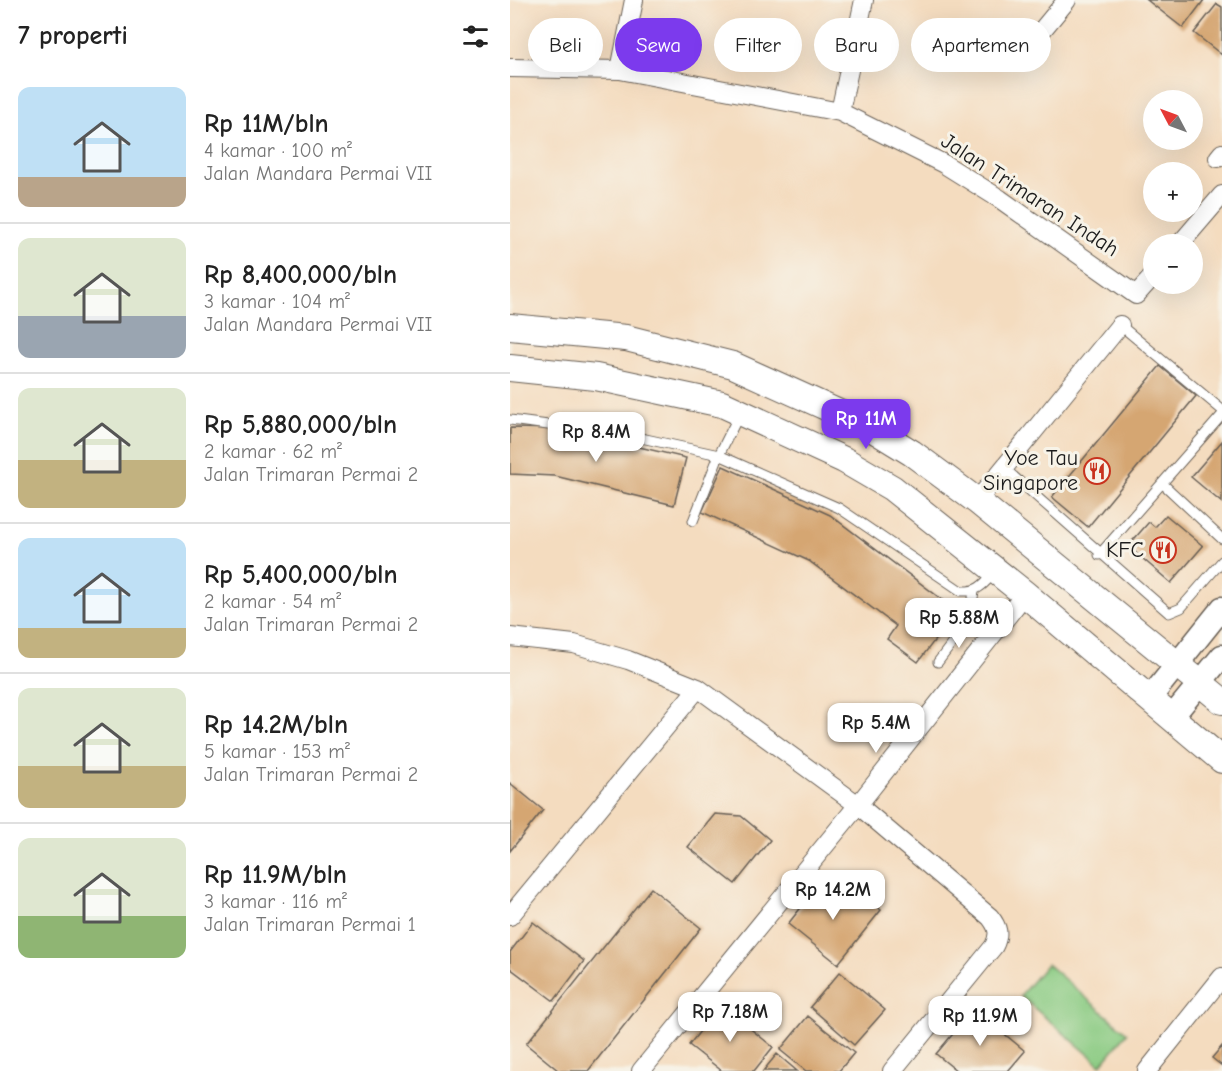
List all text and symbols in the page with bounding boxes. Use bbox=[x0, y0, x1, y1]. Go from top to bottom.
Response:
chip: Beli bbox=[528, 18, 603, 72]
chip: Sewa bbox=[615, 18, 702, 72]
chip: Filter bbox=[714, 18, 802, 72]
chip: Baru bbox=[814, 18, 899, 72]
chip: Apartemen bbox=[911, 18, 1051, 72]
icon: filters bbox=[459, 20, 492, 53]
text: 7 properti bbox=[18, 21, 128, 51]
north arrow bbox=[1143, 90, 1203, 150]
map controls bbox=[1143, 90, 1203, 294]
text: Rp 11M/bln bbox=[204, 109, 329, 139]
icon: home bbox=[66, 111, 138, 183]
street label: Jalan Trimaran Indah bbox=[936, 128, 1124, 262]
text: 4 kamar · 100 m² bbox=[204, 139, 352, 162]
text: Jalan Mandara Permai VII bbox=[204, 162, 432, 185]
button: + bbox=[1143, 162, 1203, 222]
button: − bbox=[1143, 234, 1203, 294]
text: Rp 8,400,000/bln bbox=[204, 260, 397, 290]
icon: home bbox=[66, 262, 138, 334]
text: 3 kamar · 104 m² bbox=[204, 290, 350, 313]
text: Jalan Mandara Permai VII bbox=[204, 313, 432, 336]
pin: Rp 11M bbox=[817, 399, 915, 450]
text: Rp 11M bbox=[835, 407, 897, 430]
text: Rp 5,880,000/bln bbox=[204, 410, 397, 440]
icon: home bbox=[66, 412, 138, 484]
pin: Rp 8.4M bbox=[541, 412, 651, 463]
text: Rp 8.4M bbox=[562, 420, 630, 443]
text: 2 kamar · 62 m² bbox=[204, 440, 342, 463]
place label: Yoe Tau Singapore bbox=[983, 445, 1078, 496]
restaurant icon: Yoe Tau Singapore bbox=[1082, 456, 1112, 486]
text: Jalan Trimaran Permai 2 bbox=[204, 463, 418, 486]
restaurant icon: KFC bbox=[1148, 535, 1178, 565]
place label: KFC bbox=[1106, 537, 1144, 563]
text: Rp 5,400,000/bln bbox=[204, 560, 398, 590]
icon: home bbox=[66, 562, 138, 634]
text: 2 kamar · 54 m² bbox=[204, 590, 341, 613]
pin: Rp 5.88M bbox=[897, 598, 1021, 649]
text: Rp 5.88M bbox=[919, 606, 999, 629]
text: Jalan Trimaran Permai 2 bbox=[204, 613, 418, 636]
pin: Rp 5.4M bbox=[821, 703, 931, 754]
text: Rp 14.2M/bln bbox=[204, 710, 348, 740]
text: Rp 5.4M bbox=[842, 711, 910, 734]
icon: home bbox=[66, 712, 138, 784]
text: 5 kamar · 153 m² bbox=[204, 740, 350, 763]
text: Jalan Trimaran Permai 2 bbox=[204, 763, 418, 786]
text: Rp 11.9M/bln bbox=[204, 860, 347, 890]
icon: home bbox=[66, 862, 138, 934]
pin: Rp 14.2M bbox=[771, 870, 895, 921]
text: Rp 14.2M bbox=[795, 878, 871, 901]
text: 3 kamar · 116 m² bbox=[204, 890, 347, 913]
text: Jalan Trimaran Permai 1 bbox=[204, 913, 416, 936]
pin: Rp 7.18M bbox=[668, 992, 792, 1043]
pin: Rp 11.9M bbox=[918, 996, 1042, 1047]
text: Rp 7.18M bbox=[692, 1000, 768, 1023]
text: Rp 11.9M bbox=[942, 1004, 1018, 1027]

